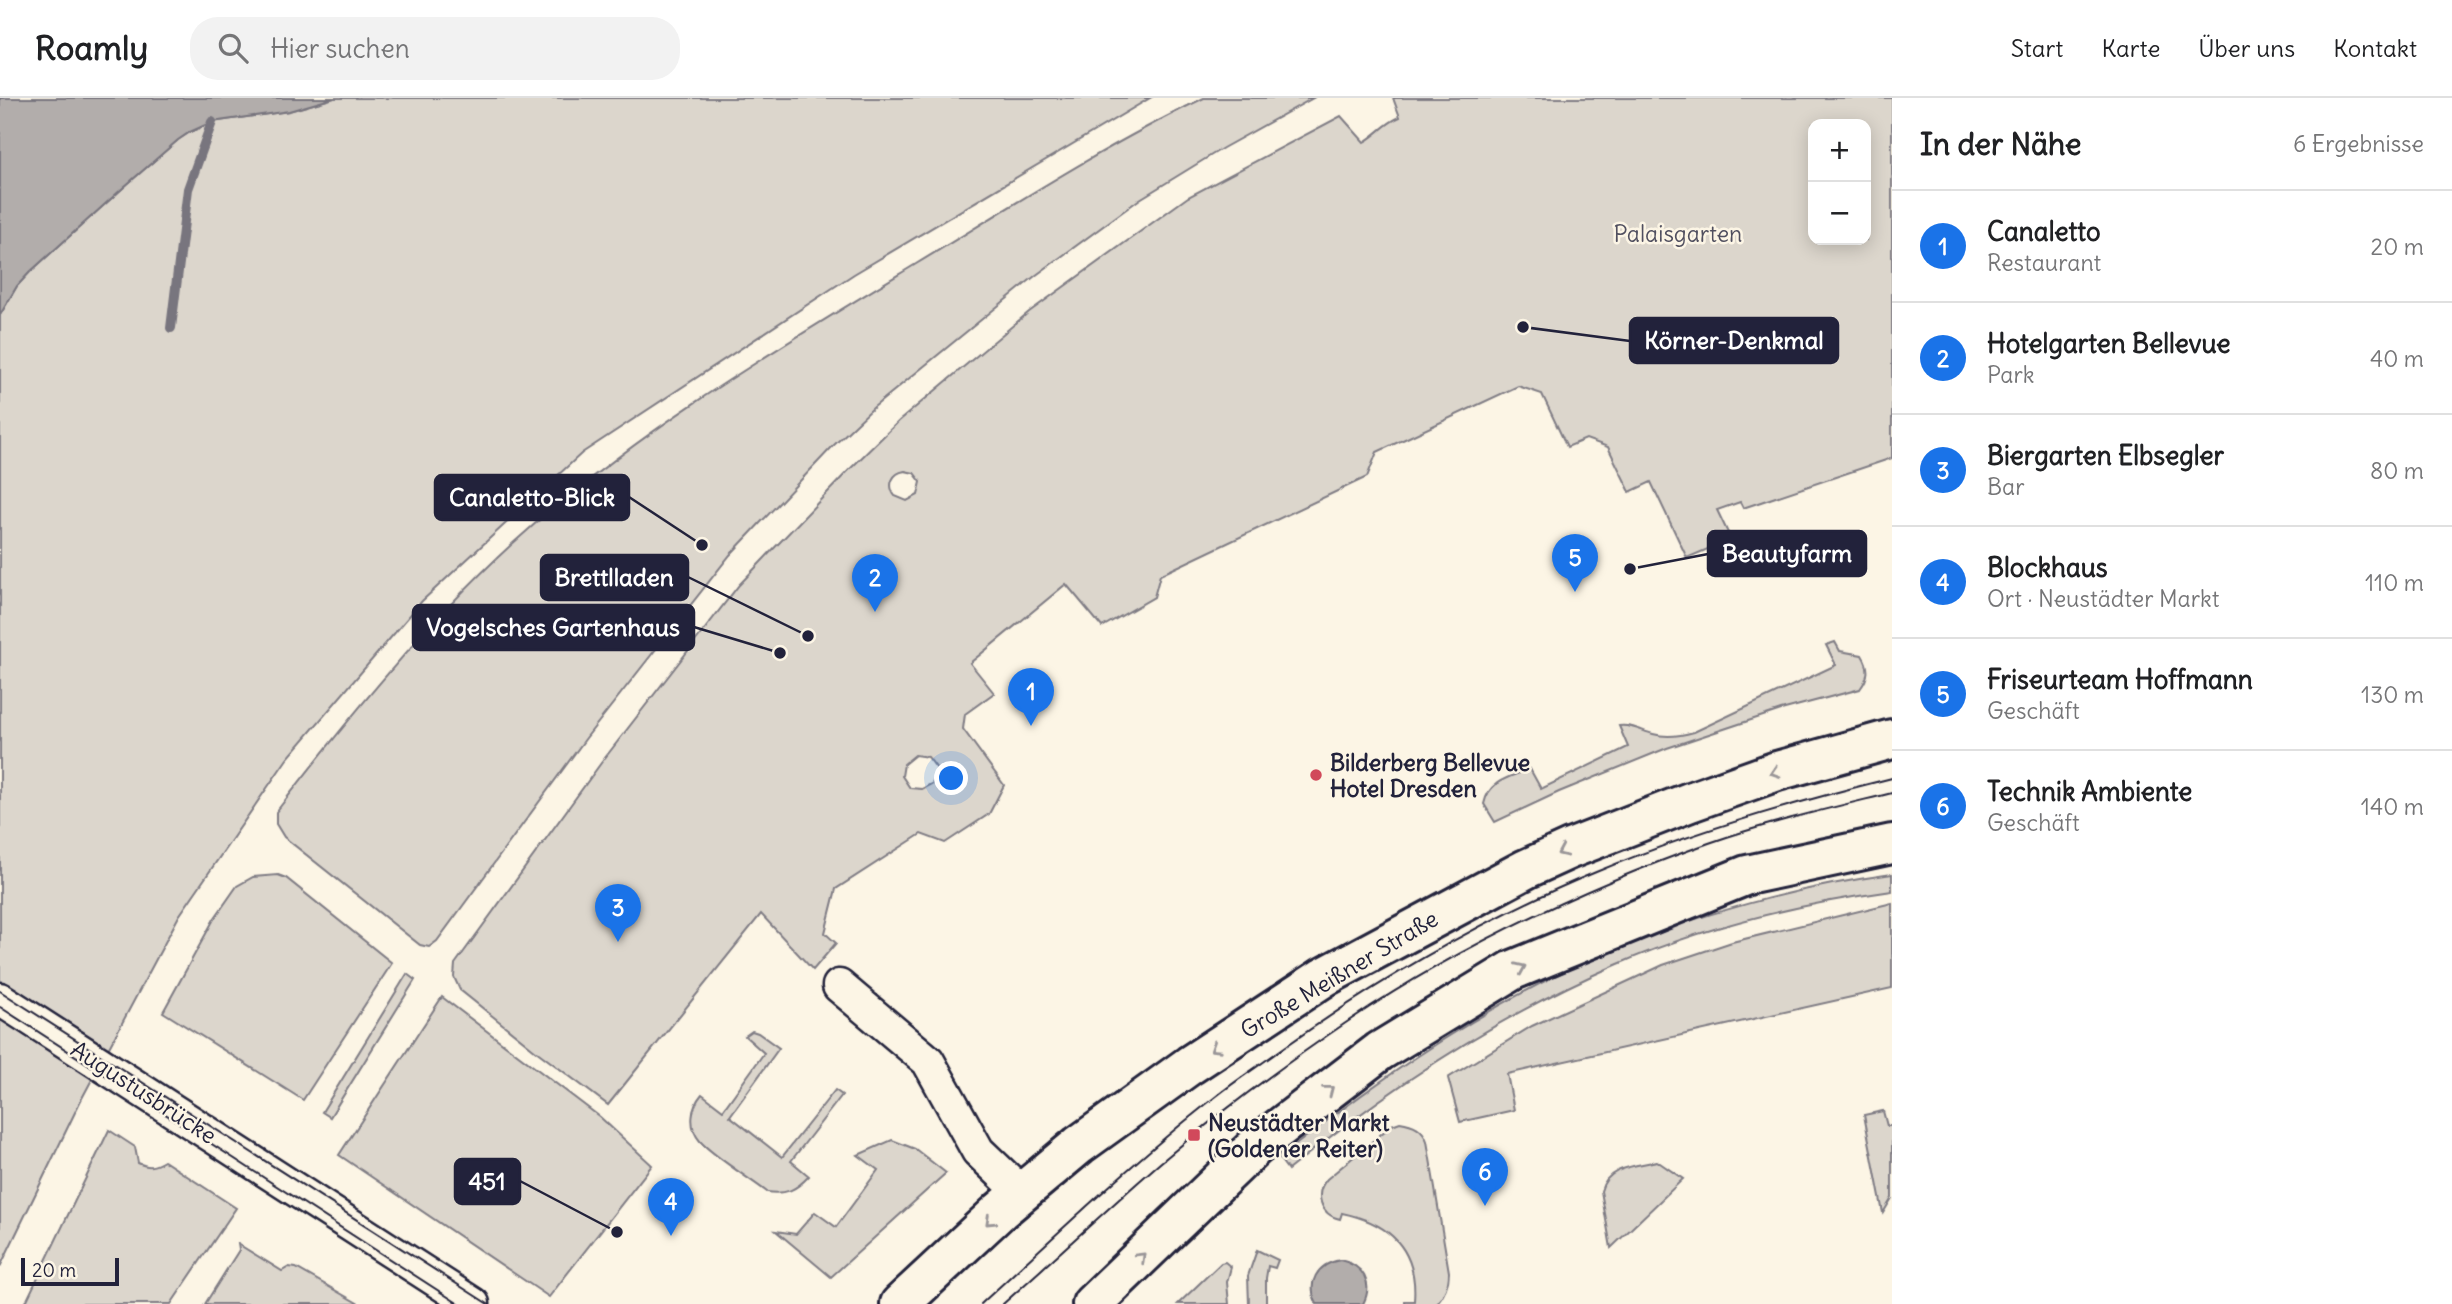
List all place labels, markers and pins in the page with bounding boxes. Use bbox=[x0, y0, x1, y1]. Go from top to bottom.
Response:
callout: Körner-Denkmal bbox=[1630, 318, 1838, 363]
callout: Canaletto-Blick bbox=[435, 475, 629, 520]
callout: Beautyfarm bbox=[1708, 531, 1866, 576]
pin: 5 bbox=[1552, 534, 1598, 592]
pin: 2 bbox=[852, 554, 898, 612]
callout: Brettlladen bbox=[541, 555, 688, 600]
callout: Vogelsches Gartenhaus bbox=[413, 605, 694, 650]
pin: 1 bbox=[1008, 668, 1054, 726]
place label: Bilderberg Bellevue Hotel Dresden bbox=[1330, 748, 1530, 803]
marker: Bilderberg Bellevue Hotel Dresden bbox=[1308, 767, 1324, 783]
pin: 3 bbox=[595, 884, 641, 942]
place label: Neustädter Markt (Goldener Reiter) bbox=[1208, 1108, 1390, 1163]
marker: Neustädter Markt (Goldener Reiter) bbox=[1186, 1127, 1202, 1143]
pin: 6 bbox=[1462, 1148, 1508, 1206]
callout: 451 bbox=[455, 1159, 520, 1204]
pin: 4 bbox=[648, 1178, 694, 1236]

